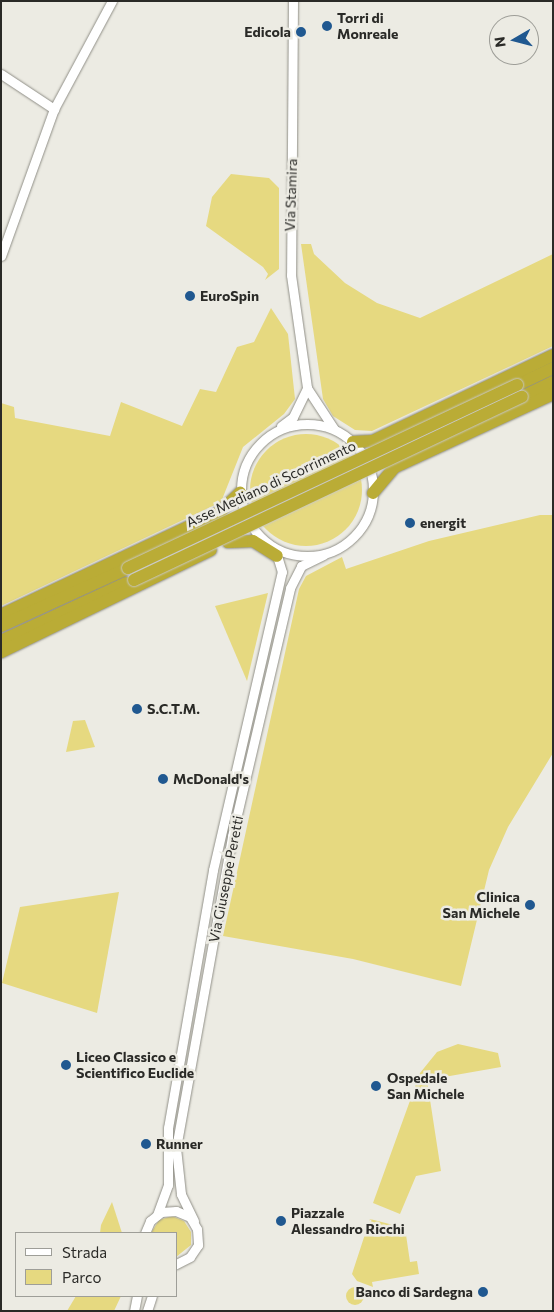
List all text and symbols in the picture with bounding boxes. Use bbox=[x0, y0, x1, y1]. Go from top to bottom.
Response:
place label: Torri di Monreale bbox=[337, 10, 398, 42]
north arrow bbox=[489, 15, 539, 65]
marker: Torri di Monreale bbox=[321, 20, 333, 32]
place label: Edicola bbox=[244, 24, 291, 40]
marker: Edicola bbox=[295, 26, 307, 38]
text: N bbox=[490, 36, 509, 48]
street label: Via Stamira bbox=[281, 158, 301, 232]
place label: EuroSpin bbox=[200, 288, 259, 304]
marker: EuroSpin bbox=[184, 290, 196, 302]
street label: Asse Mediano di Scorrimento bbox=[183, 437, 359, 531]
place label: energit bbox=[420, 515, 466, 531]
marker: energit bbox=[404, 517, 416, 529]
place label: S.C.T.M. bbox=[147, 701, 200, 717]
marker: S.C.T.M. bbox=[131, 703, 143, 715]
place label: McDonald's bbox=[173, 771, 249, 787]
marker: McDonald's bbox=[157, 773, 169, 785]
street label: Via Giuseppe Peretti bbox=[205, 814, 247, 944]
place label: Clinica San Michele bbox=[443, 889, 520, 922]
marker: Clinica San Michele bbox=[524, 899, 536, 911]
place label: Liceo Classico e Scientifico Euclide bbox=[76, 1049, 194, 1082]
marker: Liceo Classico e Scientifico Euclide bbox=[60, 1059, 72, 1071]
place label: Ospedale San Michele bbox=[387, 1070, 464, 1102]
marker: Ospedale San Michele bbox=[369, 1079, 383, 1093]
place label: Runner bbox=[156, 1136, 203, 1152]
marker: Runner bbox=[140, 1138, 152, 1150]
place label: Piazzale Alessandro Ricchi bbox=[291, 1205, 405, 1238]
marker: Piazzale Alessandro Ricchi bbox=[275, 1215, 287, 1227]
legend bbox=[15, 1232, 178, 1297]
text: Strada bbox=[62, 1243, 107, 1261]
text: Parco bbox=[62, 1268, 101, 1286]
place label: Banco di Sardegna bbox=[356, 1284, 473, 1300]
marker: Banco di Sardegna bbox=[477, 1286, 489, 1298]

